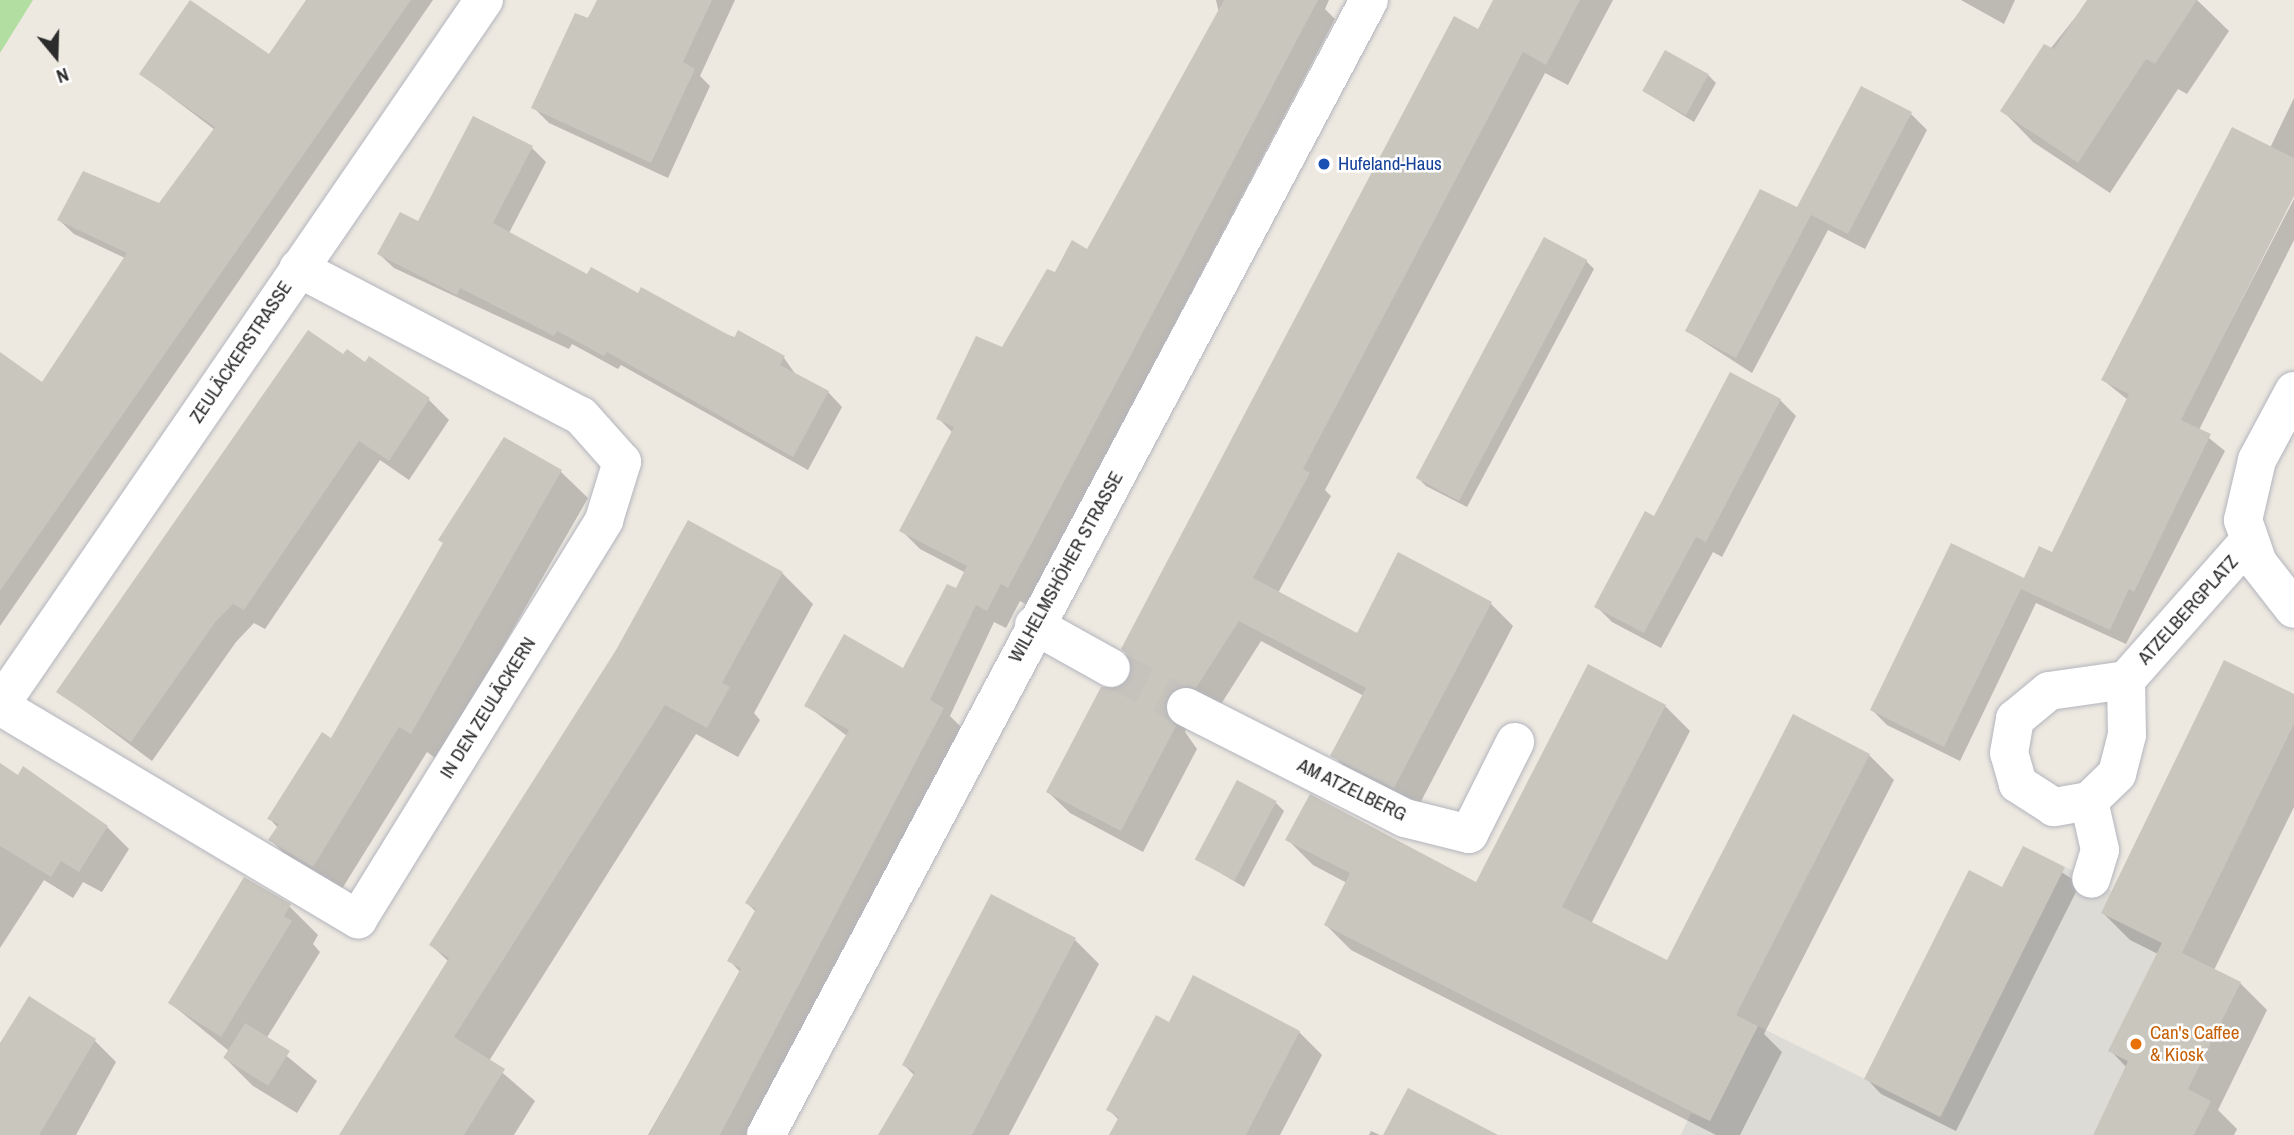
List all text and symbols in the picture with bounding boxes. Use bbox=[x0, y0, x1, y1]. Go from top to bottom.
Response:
north arrow bbox=[21, 21, 91, 91]
text: N bbox=[53, 62, 72, 90]
place label: Hufeland-Haus bbox=[1338, 153, 1442, 175]
marker: Hufeland-Haus bbox=[1316, 156, 1332, 172]
street label: ZEULÄCKERSTRASSE bbox=[185, 277, 297, 427]
street label: WILHELMSHÖHER STRASSE bbox=[1004, 468, 1128, 666]
street label: ATZELBERGPLATZ bbox=[2133, 551, 2243, 669]
street label: IN DEN ZEULÄCKERN bbox=[435, 633, 541, 783]
street label: AM ATZELBERG bbox=[1293, 754, 1411, 826]
place label: Can's Caffee & Kiosk bbox=[2150, 1022, 2239, 1066]
marker: Can's Caffee & Kiosk bbox=[2128, 1036, 2144, 1052]

